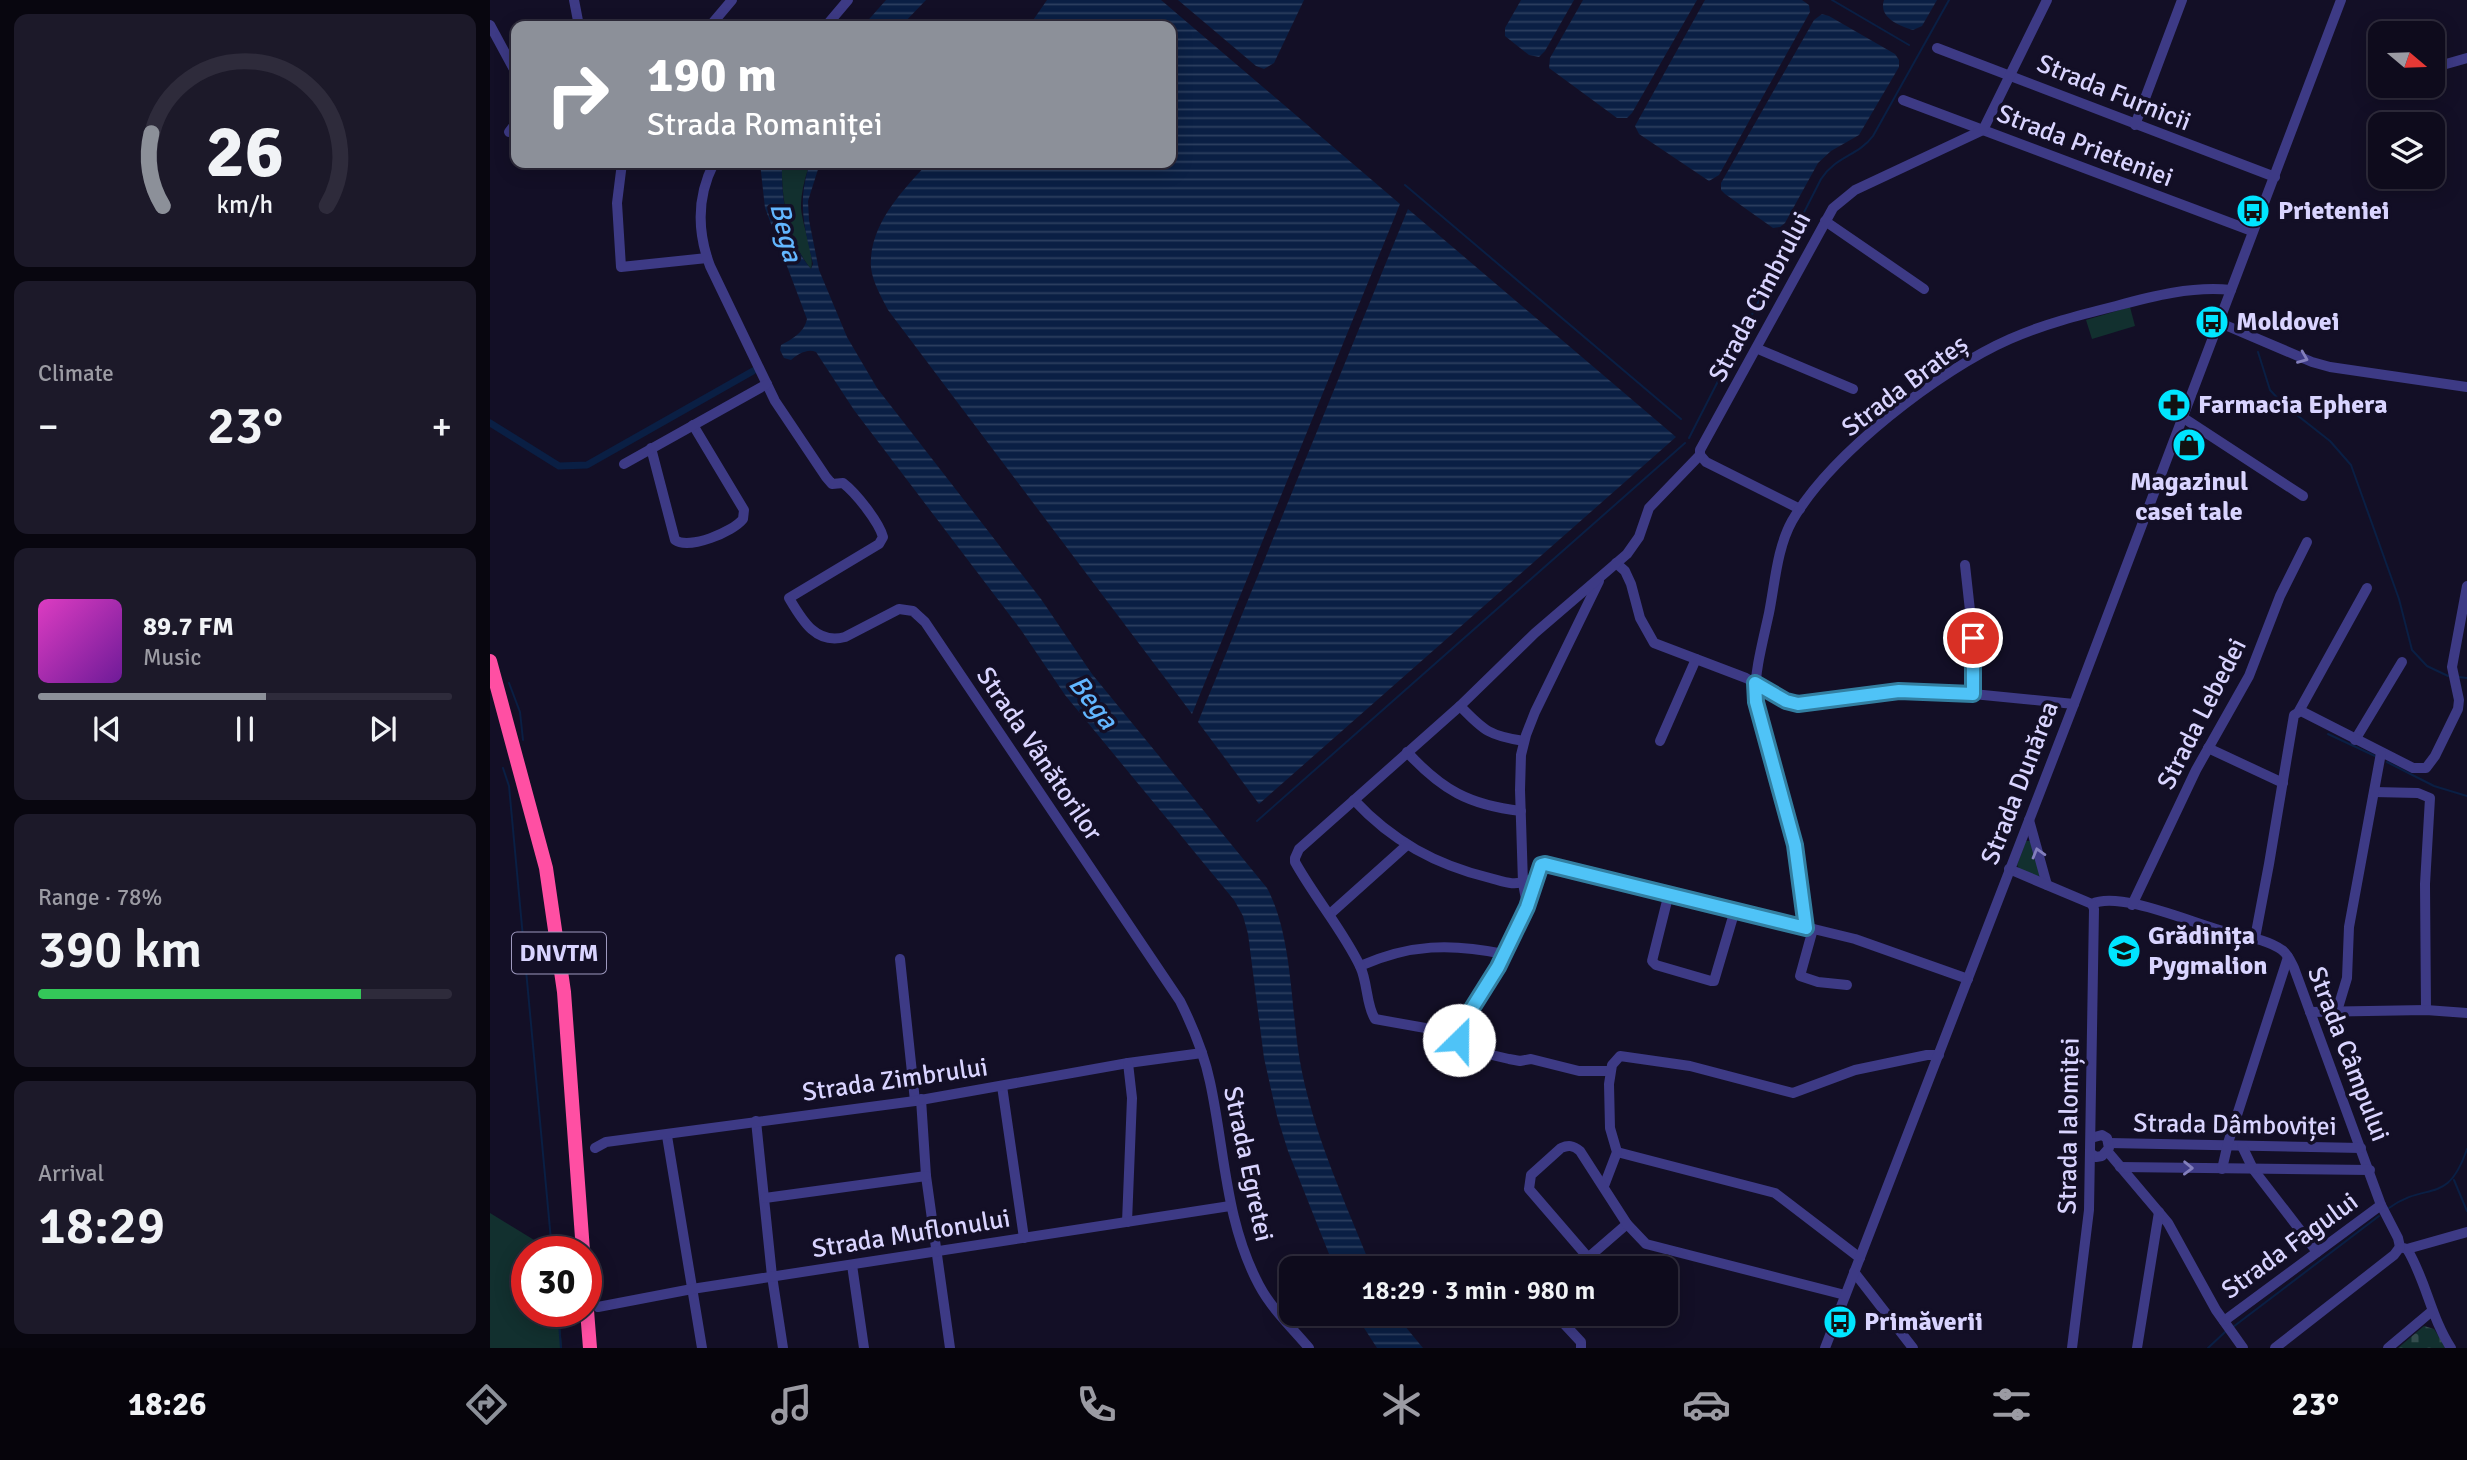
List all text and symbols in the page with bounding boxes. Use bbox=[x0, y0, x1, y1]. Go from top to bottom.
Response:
north arrow bbox=[2368, 21, 2445, 98]
map controls bbox=[2368, 21, 2445, 189]
text: 190 m bbox=[647, 45, 777, 105]
street label: Strada Furnicii bbox=[2032, 48, 2196, 138]
icon: right bbox=[532, 49, 623, 140]
street label: Strada Prieteniei bbox=[1992, 98, 2178, 194]
text: Strada Romaniței bbox=[647, 105, 883, 144]
text: 26 bbox=[206, 109, 284, 198]
button: layers bbox=[2368, 112, 2445, 189]
text: km/h bbox=[217, 189, 273, 220]
bus stop icon: Prieteniei bbox=[2234, 192, 2272, 230]
place label: Prieteniei bbox=[2278, 195, 2390, 227]
water label: Bega bbox=[762, 199, 810, 266]
street label: Strada Cimbrului bbox=[1702, 206, 1818, 388]
bus stop icon: Moldovei bbox=[2193, 303, 2231, 341]
place label: Moldovei bbox=[2236, 306, 2340, 338]
street label: Strada Brateș bbox=[1836, 328, 1974, 444]
one-way arrow bbox=[2297, 350, 2309, 364]
text: Climate bbox=[38, 359, 114, 388]
pharmacy icon: Farmacia Ephera bbox=[2155, 386, 2193, 424]
place label: Farmacia Ephera bbox=[2198, 389, 2388, 421]
text: 23° bbox=[207, 394, 283, 458]
text: − bbox=[38, 403, 59, 450]
text: + bbox=[431, 403, 452, 450]
shop icon: Magazinul casei tale bbox=[2170, 426, 2208, 464]
place label: Magazinul casei tale bbox=[2130, 466, 2248, 528]
pin bbox=[1943, 608, 2003, 668]
text: 89.7 FM bbox=[143, 611, 234, 643]
icon: arrive bbox=[1954, 619, 1992, 657]
street label: Strada Lebedei bbox=[2150, 633, 2254, 795]
text: Music bbox=[143, 643, 201, 672]
street label: Strada Vânătorilor bbox=[969, 661, 1109, 847]
water label: Bega bbox=[1061, 668, 1125, 737]
street label: Strada Dunărea bbox=[1974, 697, 2066, 869]
icon: previous bbox=[88, 710, 126, 748]
icon: pause bbox=[226, 710, 264, 748]
icon: next bbox=[364, 710, 402, 748]
one-way arrow bbox=[2031, 847, 2046, 859]
text: Range · 78% bbox=[38, 883, 162, 912]
text: 390 km bbox=[38, 918, 202, 982]
place label: Grădinița Pygmalion bbox=[2148, 920, 2268, 982]
road number: DNVTM bbox=[512, 932, 606, 973]
school or university icon: Grădinița Pygmalion bbox=[2105, 932, 2143, 970]
street label: Strada Câmpului bbox=[2300, 962, 2396, 1146]
position arrow bbox=[1422, 1003, 1496, 1077]
street label: Strada Ialomiței bbox=[2051, 1037, 2087, 1215]
street label: Strada Zimbrului bbox=[800, 1051, 990, 1109]
street label: Strada Egretei bbox=[1216, 1083, 1280, 1245]
street label: Strada Dâmboviței bbox=[2133, 1107, 2337, 1143]
text: Arrival bbox=[38, 1159, 104, 1188]
one-way arrow bbox=[2184, 1160, 2194, 1176]
street label: Strada Fagului bbox=[2216, 1186, 2364, 1306]
text: 18:29 bbox=[38, 1194, 165, 1258]
street label: Strada Muflonului bbox=[810, 1203, 1012, 1265]
speed limit sign: 30 bbox=[511, 1236, 602, 1327]
text: 18:29 · 3 min · 980 m bbox=[1362, 1275, 1595, 1307]
bus stop icon: Primăverii bbox=[1821, 1303, 1859, 1341]
place label: Primăverii bbox=[1864, 1306, 1983, 1338]
icon: directions bbox=[462, 1380, 511, 1429]
icon: music bbox=[767, 1380, 816, 1429]
icon: phone bbox=[1072, 1380, 1121, 1429]
icon: climate bbox=[1377, 1380, 1426, 1429]
icon: car bbox=[1682, 1380, 1731, 1429]
icon: filters bbox=[1987, 1380, 2036, 1429]
text: 18:26 bbox=[128, 1385, 206, 1424]
text: 23° bbox=[2292, 1385, 2339, 1424]

